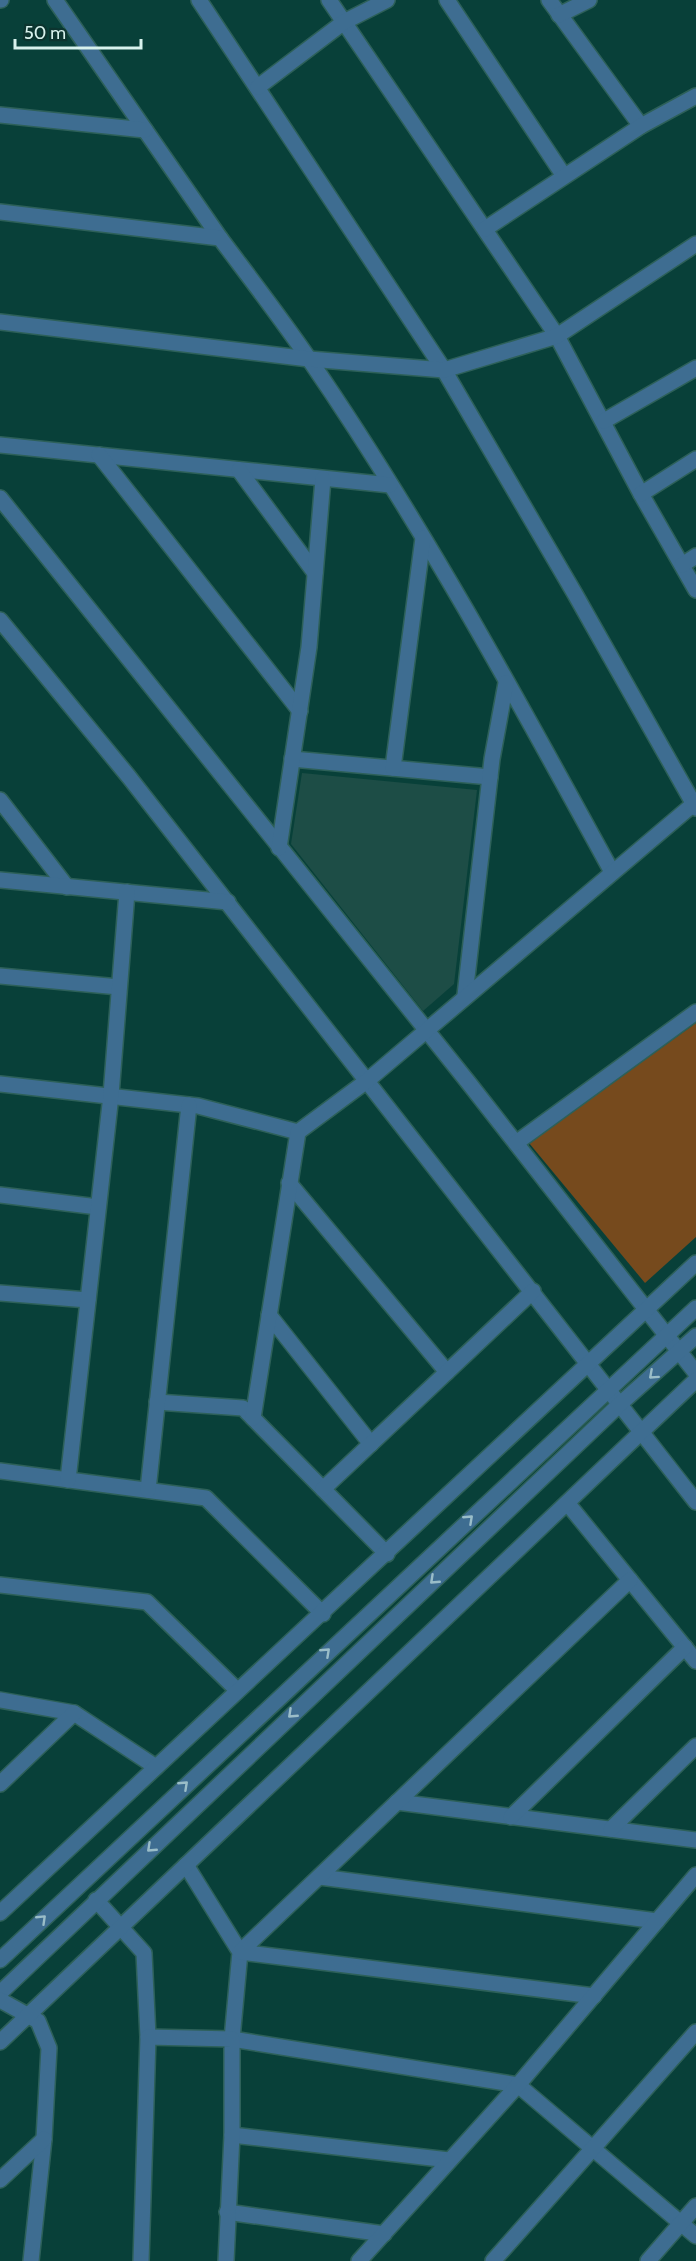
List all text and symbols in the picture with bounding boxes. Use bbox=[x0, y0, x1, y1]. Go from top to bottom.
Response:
scale bar bbox=[15, 12, 141, 50]
text: 50 m bbox=[24, 22, 66, 44]
one-way arrow bbox=[649, 1368, 659, 1379]
one-way arrow bbox=[462, 1515, 472, 1526]
one-way arrow bbox=[430, 1573, 441, 1584]
one-way arrow bbox=[320, 1648, 330, 1659]
one-way arrow bbox=[289, 1707, 299, 1718]
one-way arrow bbox=[177, 1781, 187, 1792]
one-way arrow bbox=[147, 1841, 157, 1852]
one-way arrow bbox=[35, 1915, 46, 1926]

